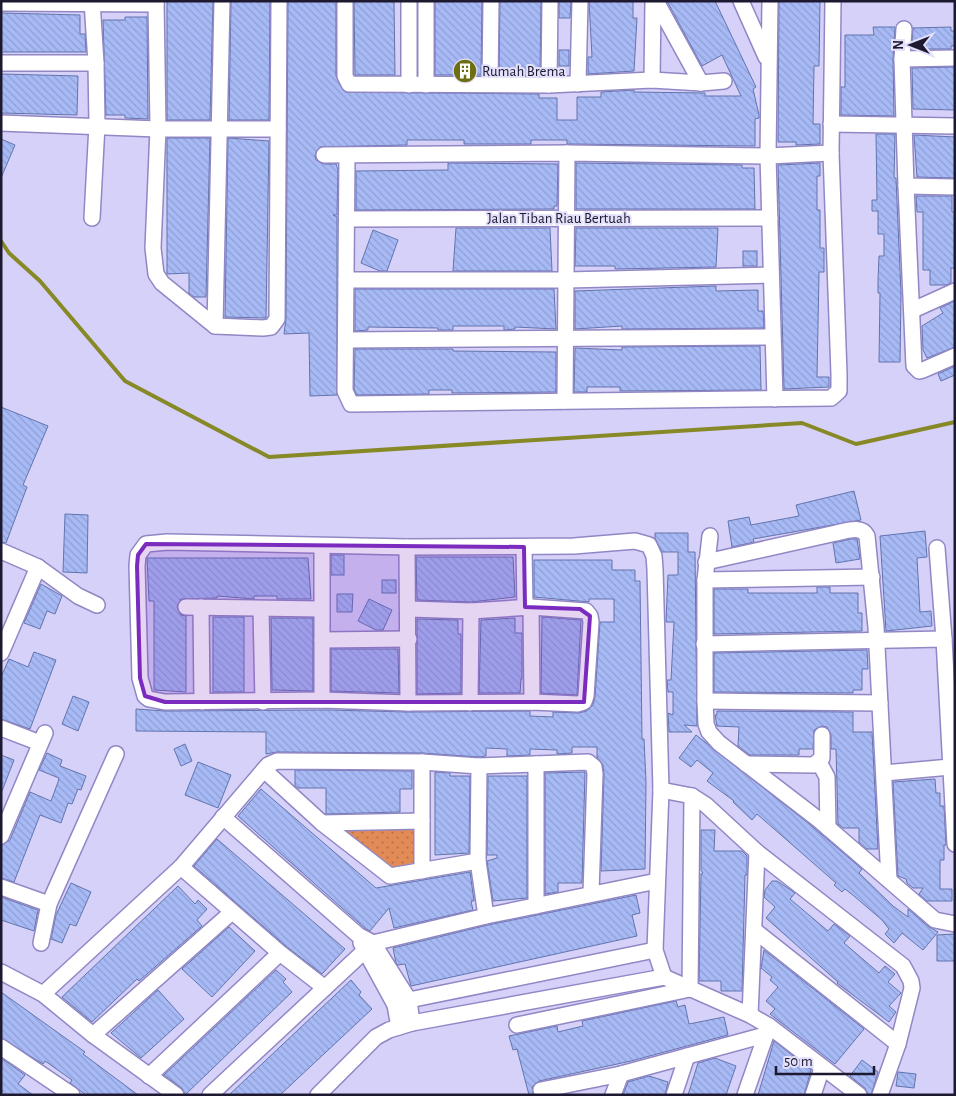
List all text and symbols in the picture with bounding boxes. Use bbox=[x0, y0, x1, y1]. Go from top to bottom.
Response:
north arrow bbox=[886, 20, 936, 70]
text: N bbox=[892, 40, 906, 50]
building icon: Rumah Brema bbox=[452, 58, 478, 84]
place label: Rumah Brema bbox=[482, 64, 565, 79]
street label: Jalan Tiban Riau Bertuah bbox=[487, 211, 631, 226]
scale bar bbox=[776, 1044, 874, 1076]
text: 50 m bbox=[784, 1054, 813, 1069]

